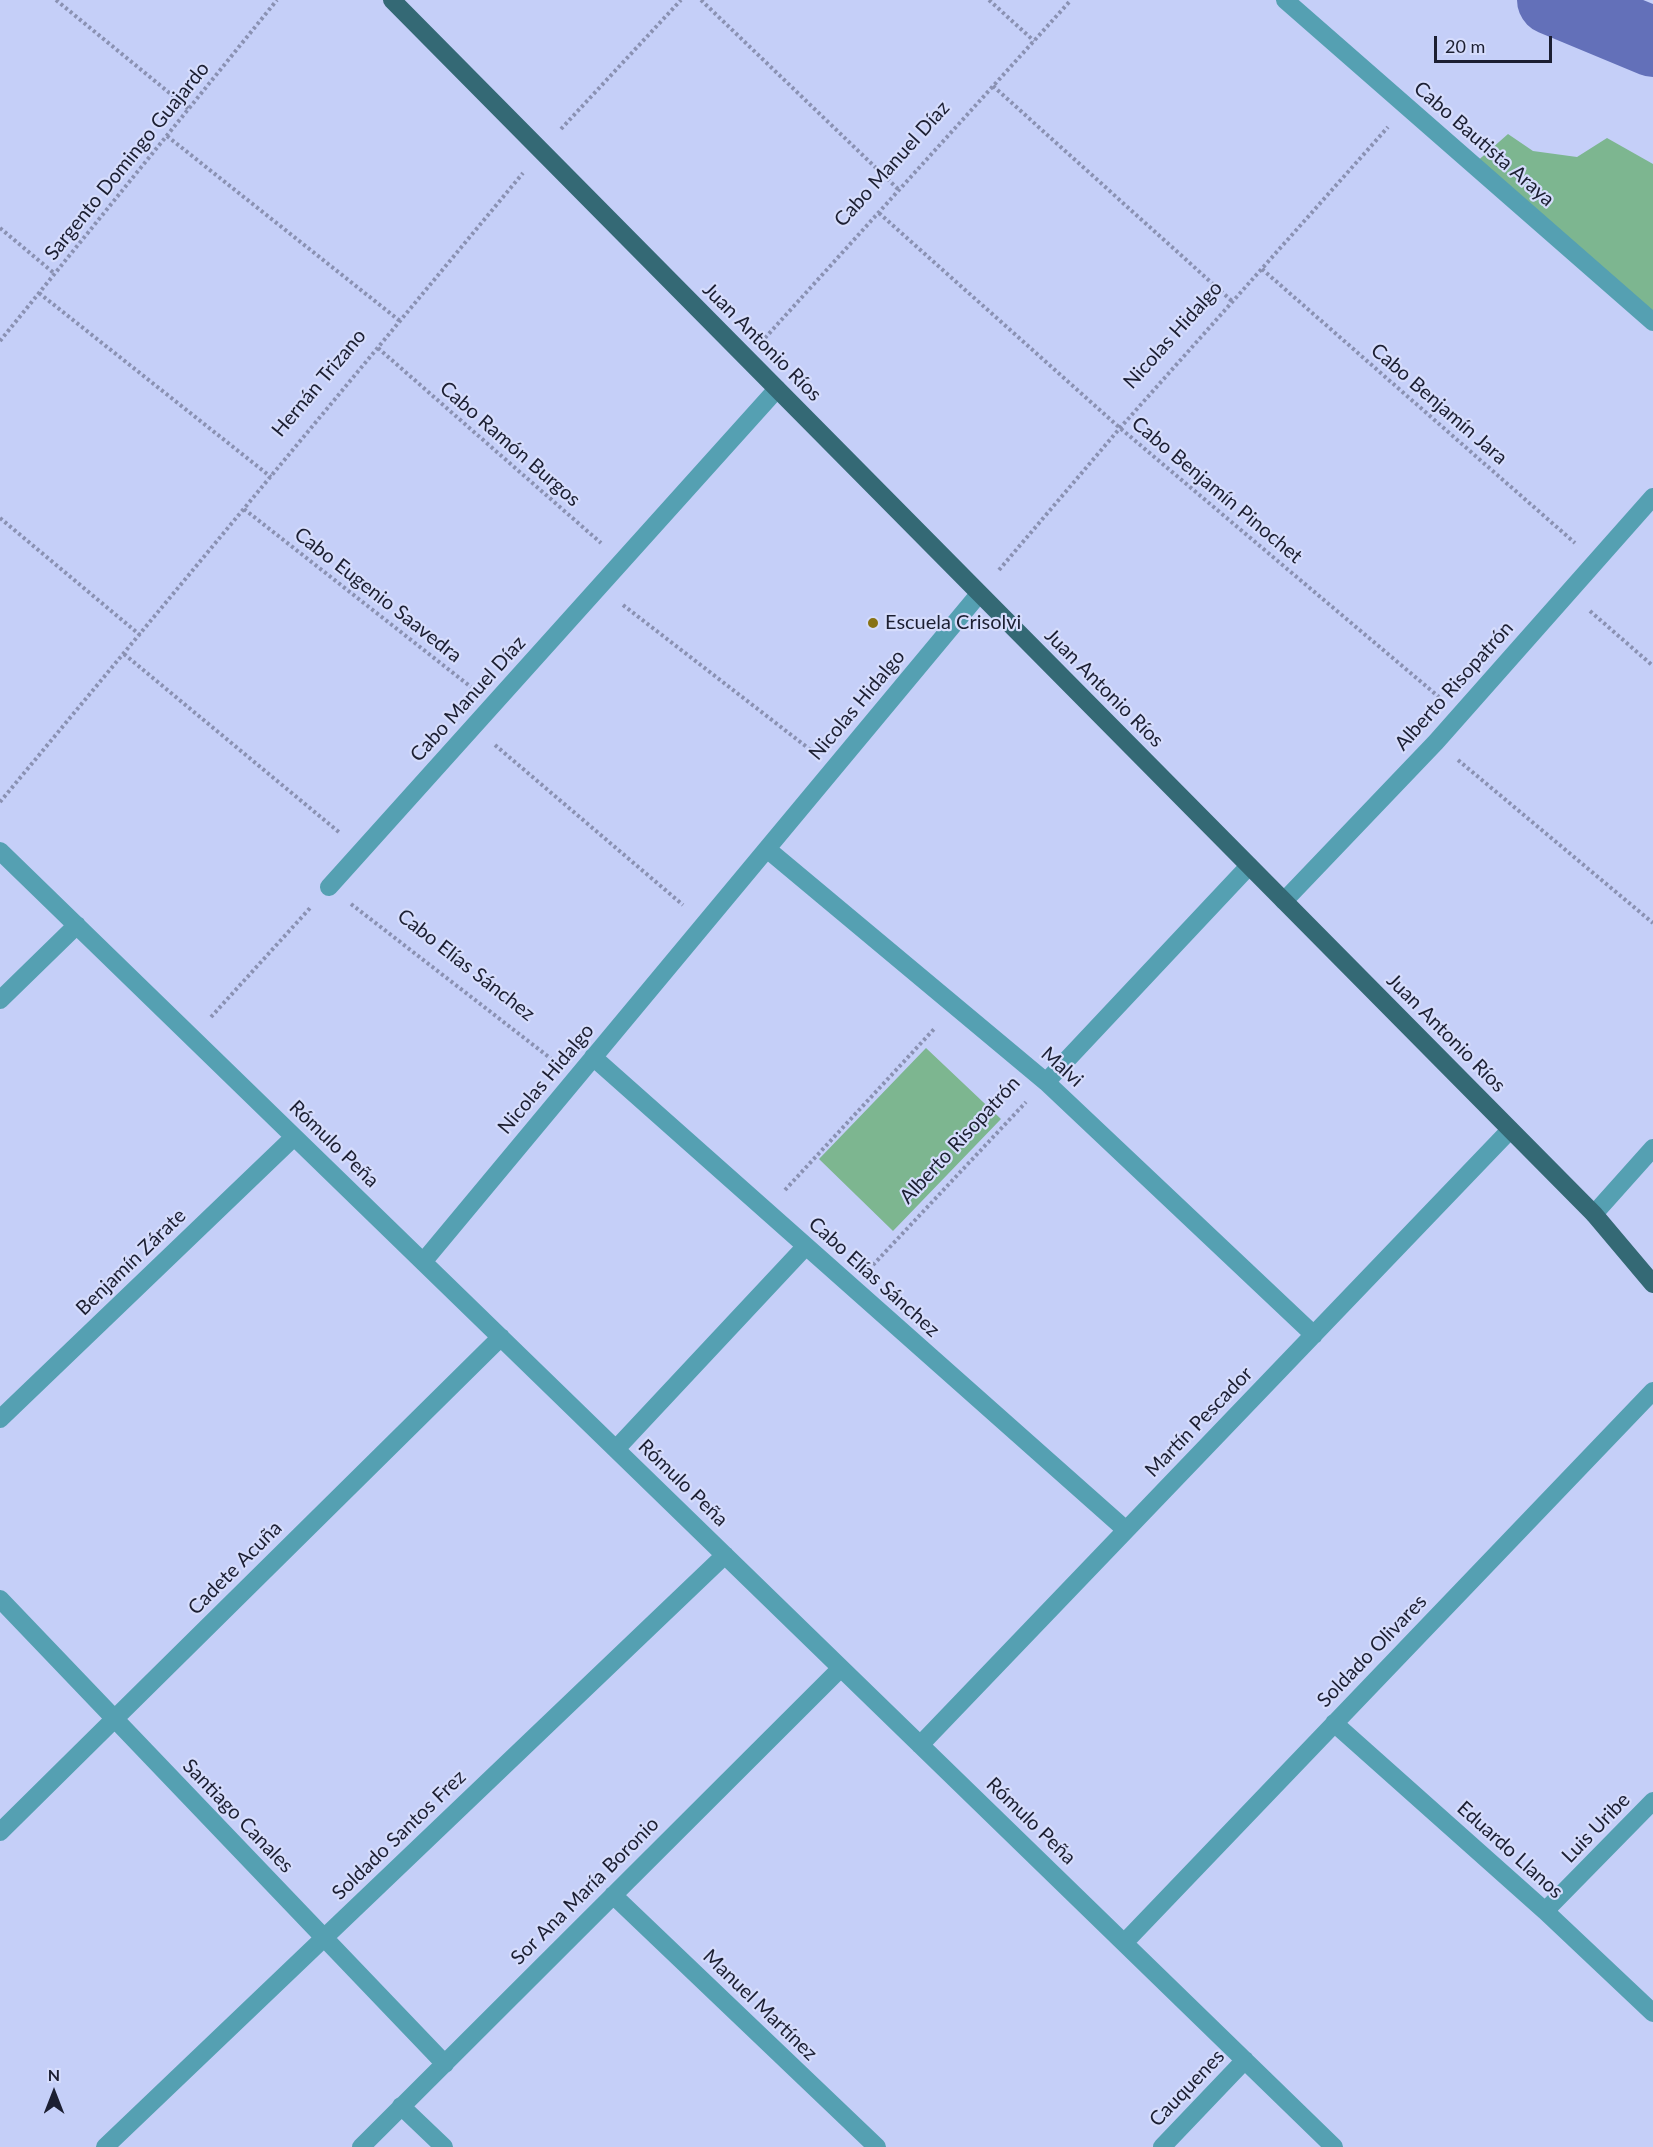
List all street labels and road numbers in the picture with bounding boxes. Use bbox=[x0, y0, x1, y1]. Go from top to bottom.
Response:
street label: Sargento Domingo Guajardo bbox=[40, 57, 214, 265]
street label: Cabo Bautista Araya bbox=[1409, 76, 1559, 212]
street label: Cabo Manuel Díaz bbox=[829, 96, 955, 232]
street label: Nicolas Hidalgo bbox=[1118, 276, 1228, 394]
street label: Juan Antonio Ríos bbox=[698, 278, 826, 406]
street label: Hernán Trizano bbox=[267, 324, 371, 442]
street label: Cabo Benjamín Jara bbox=[1366, 338, 1512, 470]
street label: Cabo Ramón Burgos bbox=[435, 376, 585, 512]
street label: Cabo Benjamín Pinochet bbox=[1127, 412, 1307, 568]
street label: Cabo Eugenio Saavedra bbox=[290, 522, 466, 668]
street label: Alberto Risopatrón bbox=[1390, 616, 1518, 756]
street label: Juan Antonio Ríos bbox=[1040, 624, 1168, 752]
street label: Cabo Manuel Díaz bbox=[405, 631, 531, 767]
street label: Nicolas Hidalgo bbox=[804, 645, 910, 765]
street label: Cabo Elías Sánchez bbox=[393, 904, 539, 1026]
street label: Juan Antonio Ríos bbox=[1382, 969, 1510, 1097]
street label: Nicolas Hidalgo bbox=[493, 1019, 599, 1139]
street label: Malvi bbox=[1036, 1042, 1088, 1092]
street label: Alberto Risopatrón bbox=[895, 1071, 1025, 1209]
street label: Rómulo Peña bbox=[284, 1095, 384, 1193]
street label: Benjamín Zárate bbox=[71, 1204, 191, 1320]
street label: Cabo Elías Sánchez bbox=[804, 1212, 944, 1342]
street label: Martín Pescador bbox=[1140, 1362, 1258, 1482]
street label: Rómulo Peña bbox=[633, 1434, 733, 1532]
street label: Cadete Acuña bbox=[183, 1516, 287, 1620]
street label: Soldado Olivares bbox=[1312, 1590, 1432, 1712]
street label: Santiago Canales bbox=[178, 1754, 298, 1878]
street label: Soldado Santos Frez bbox=[327, 1765, 471, 1905]
street label: Rómulo Peña bbox=[981, 1772, 1081, 1870]
street label: Luis Uribe bbox=[1557, 1788, 1635, 1868]
street label: Eduardo Llanos bbox=[1452, 1796, 1568, 1904]
street label: Sor Ana María Boronio bbox=[506, 1812, 664, 1970]
street label: Manuel Martínez bbox=[698, 1944, 822, 2066]
street label: Cauquenes bbox=[1144, 2045, 1230, 2131]

